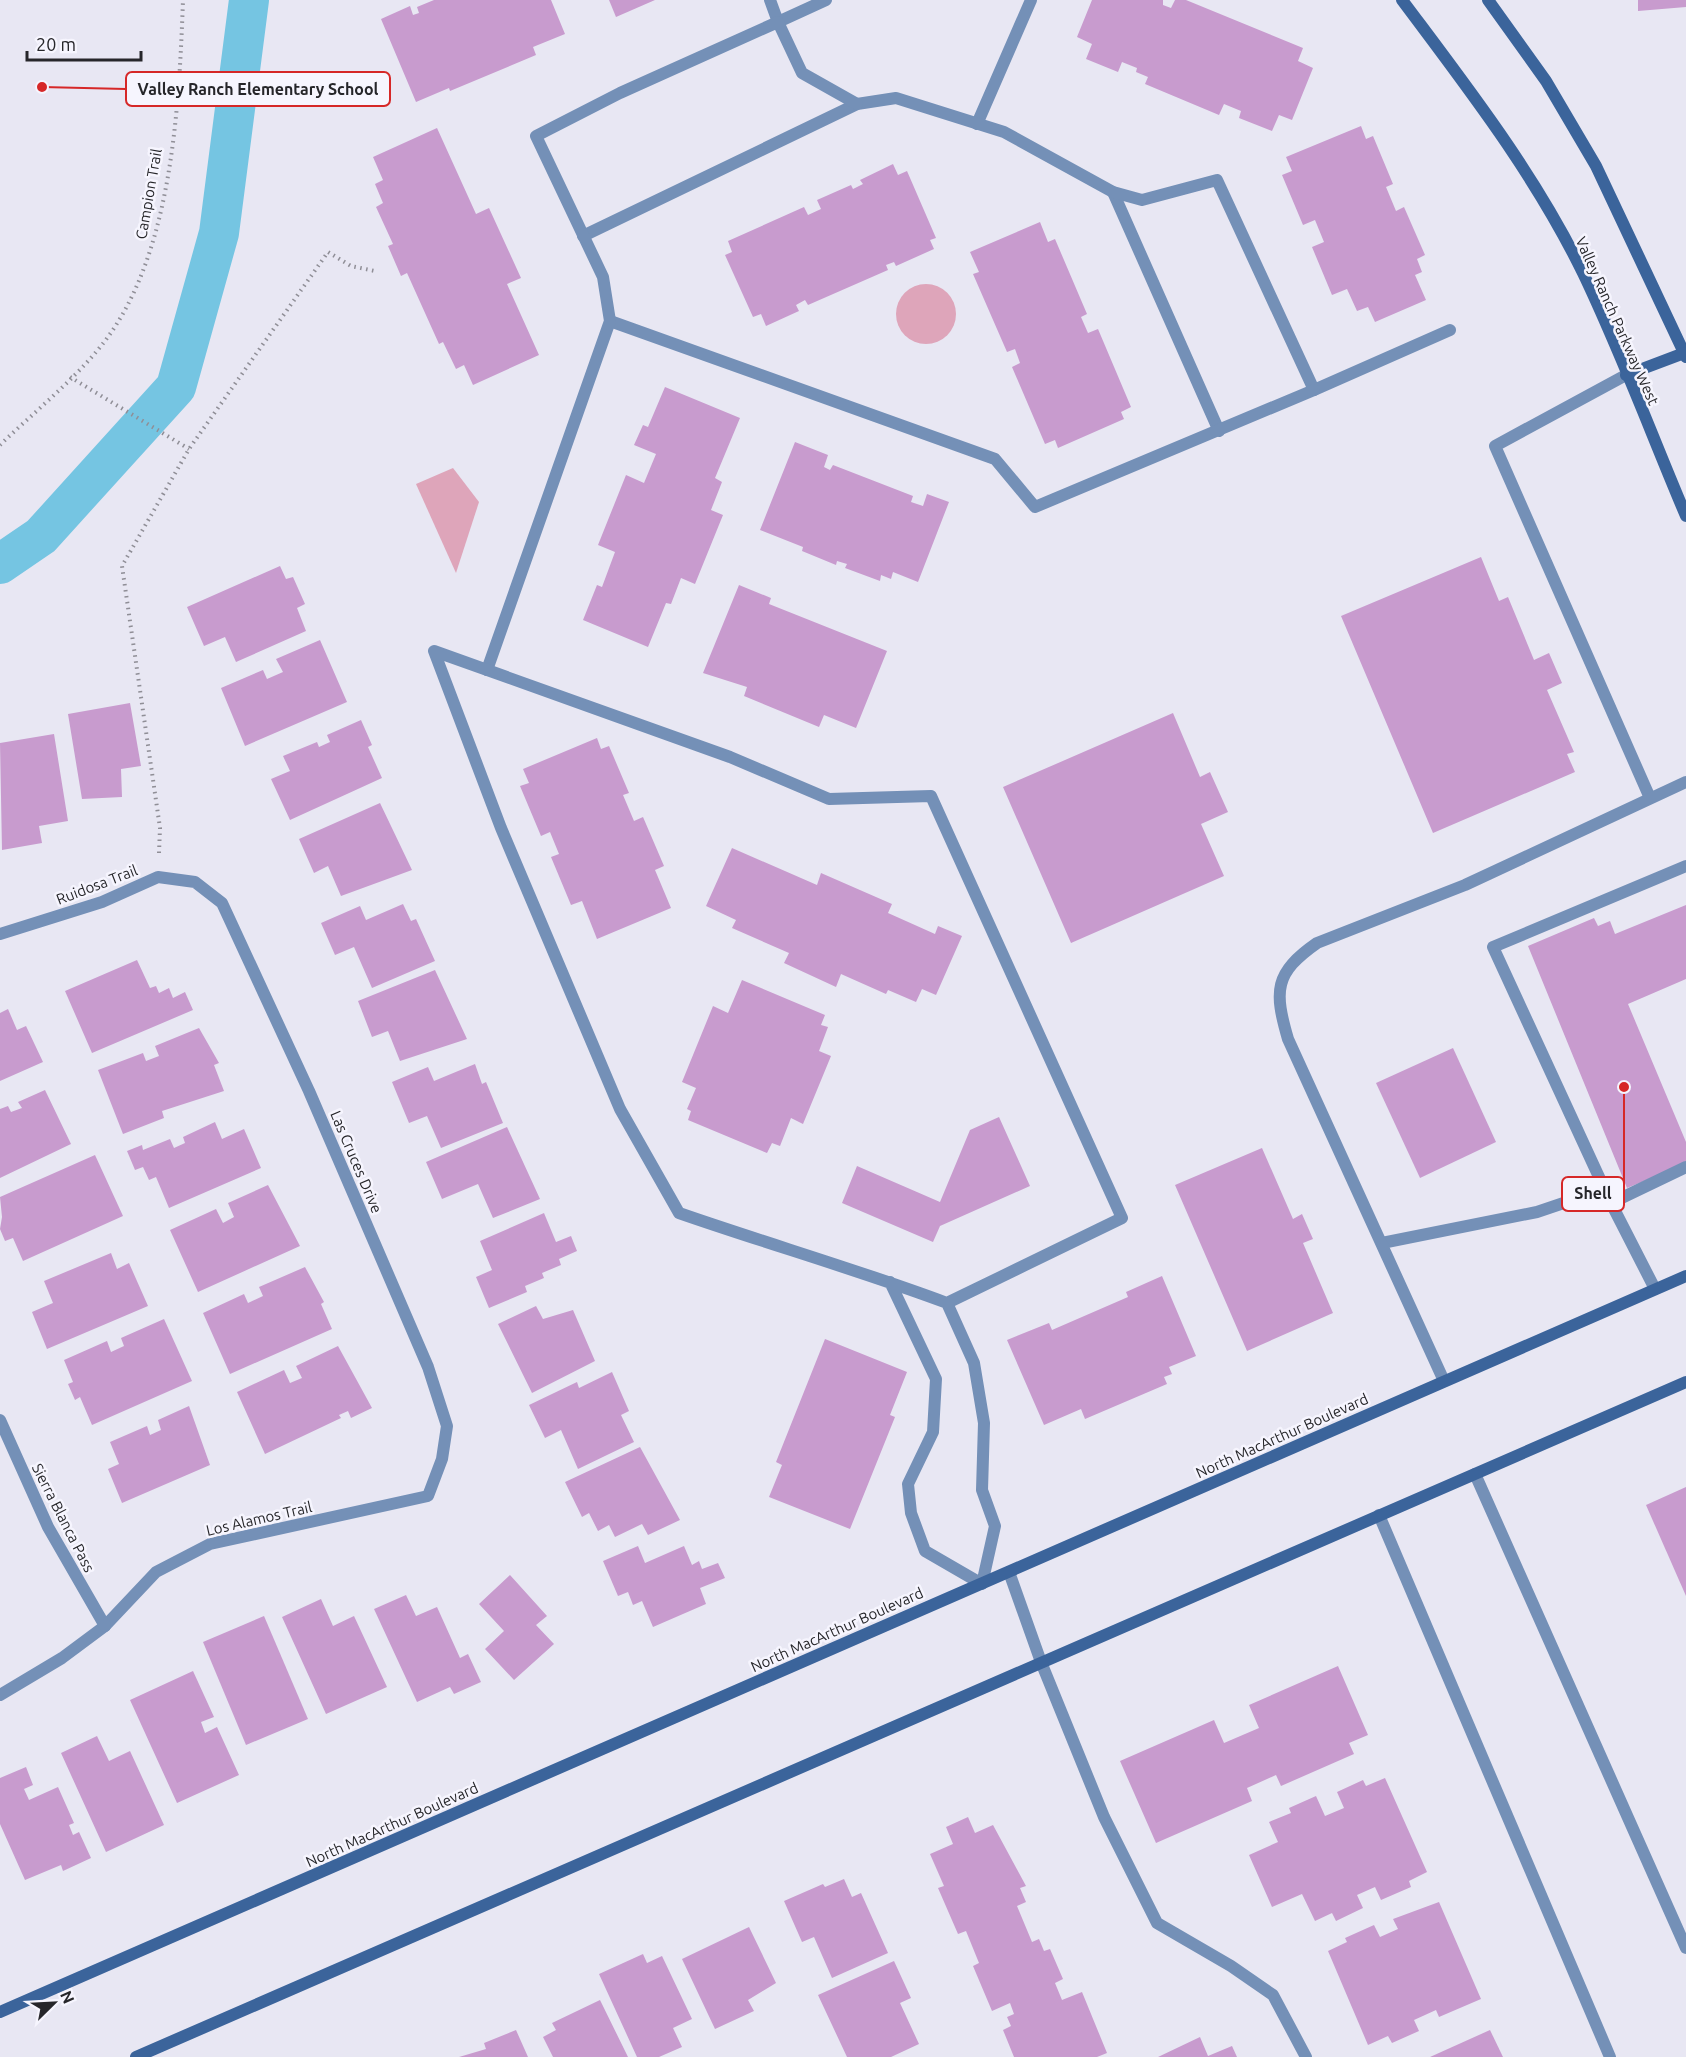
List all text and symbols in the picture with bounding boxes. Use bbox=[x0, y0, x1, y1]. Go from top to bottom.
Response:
scale bar bbox=[27, 24, 141, 62]
text: 20 m bbox=[36, 34, 76, 54]
callout: Valley Ranch Elementary School bbox=[126, 72, 390, 106]
text: Valley Ranch Elementary School bbox=[138, 80, 379, 98]
street label: Campion Trail bbox=[132, 147, 165, 241]
street label: Valley Ranch Parkway West bbox=[1573, 234, 1662, 408]
street label: Ruidosa Trail bbox=[54, 861, 140, 908]
street label: Las Cruces Drive bbox=[327, 1108, 386, 1215]
callout: Shell bbox=[1562, 1177, 1624, 1211]
text: Shell bbox=[1574, 1184, 1612, 1202]
street label: North MacArthur Boulevard bbox=[1193, 1390, 1371, 1481]
street label: Sierra Blanca Pass bbox=[29, 1461, 98, 1575]
street label: Los Alamos Trail bbox=[204, 1498, 314, 1539]
street label: North MacArthur Boulevard bbox=[748, 1584, 926, 1675]
street label: North MacArthur Boulevard bbox=[303, 1779, 481, 1870]
north arrow bbox=[24, 1973, 84, 2033]
text: N bbox=[57, 1988, 78, 2006]

